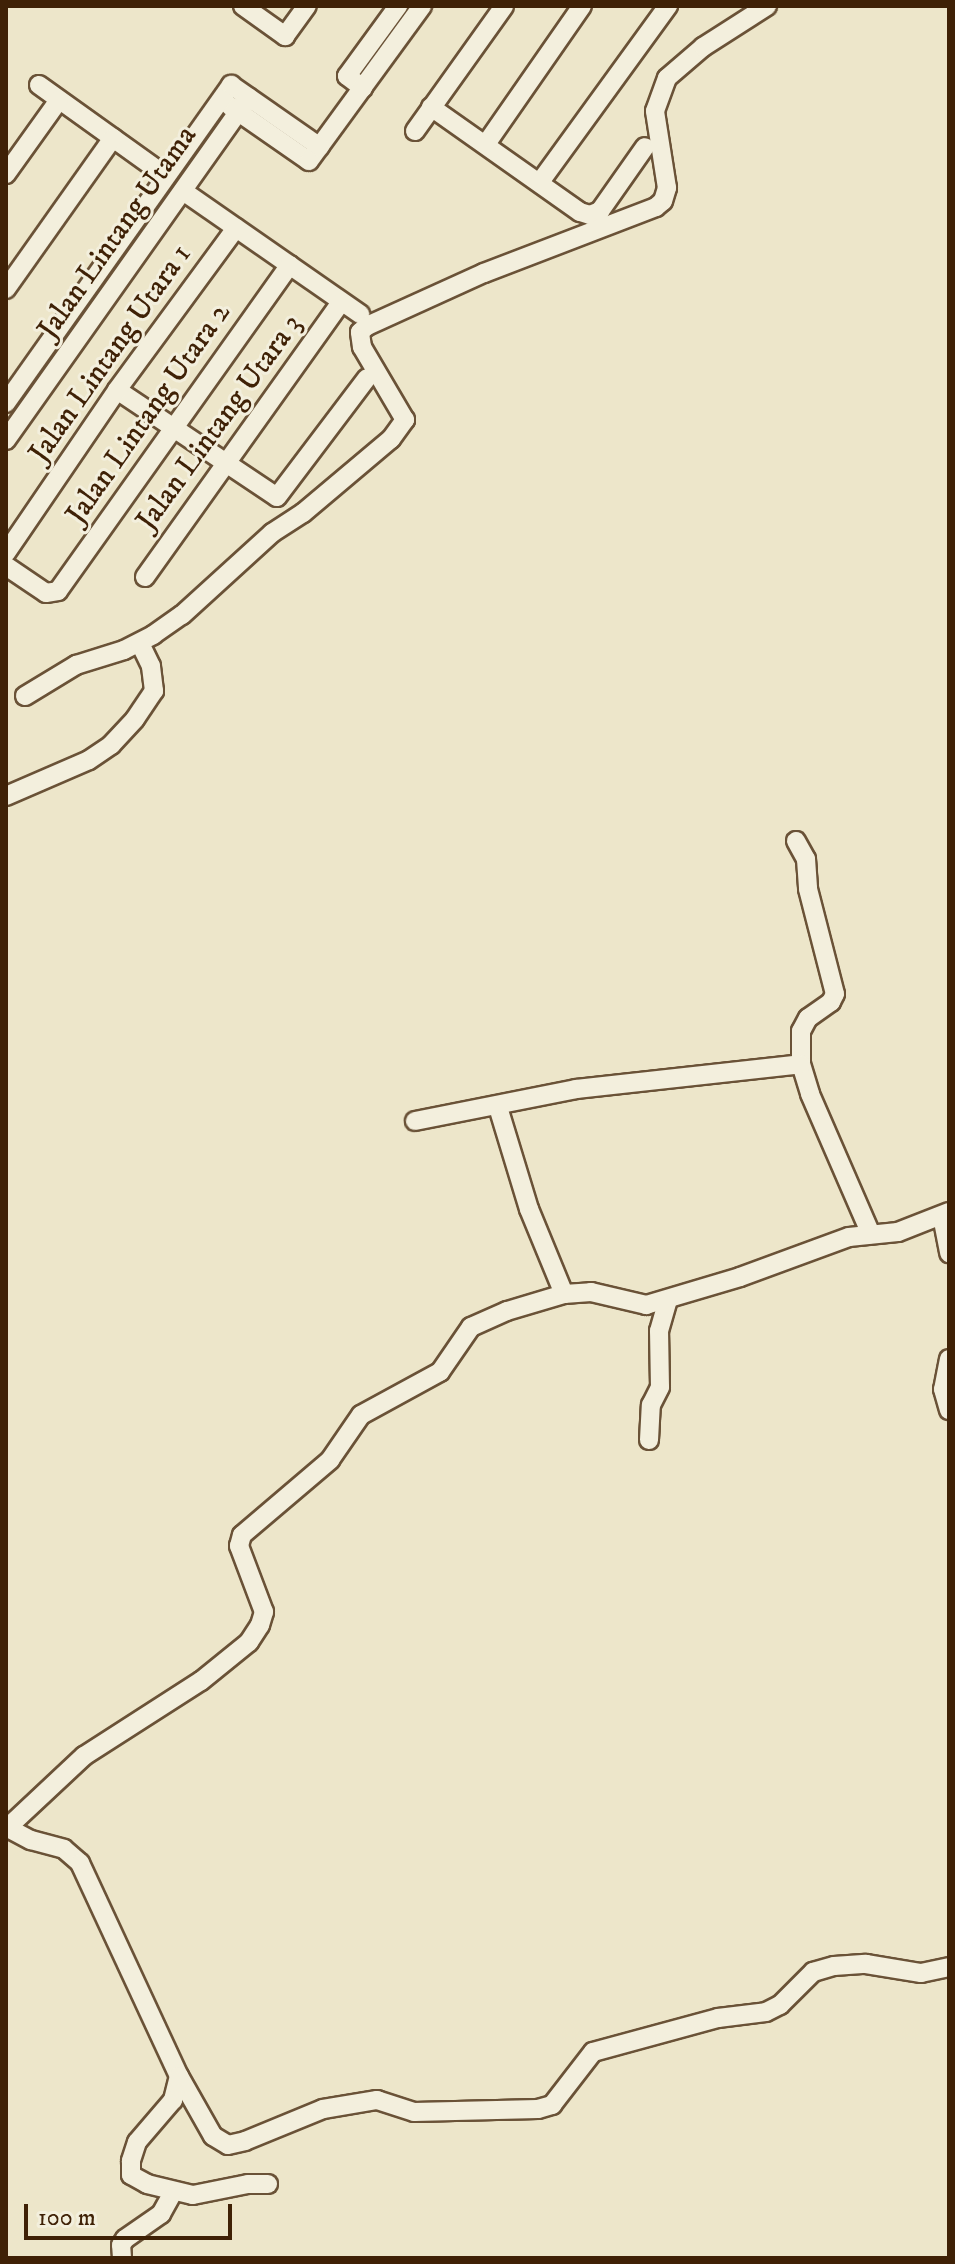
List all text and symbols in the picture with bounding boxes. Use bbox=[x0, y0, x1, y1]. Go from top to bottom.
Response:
street label: Jalan Lintang Utama bbox=[31, 119, 205, 347]
street label: Jalan Lintang Utara 1 bbox=[22, 238, 200, 470]
street label: Jalan Lintang Utara 2 bbox=[59, 296, 239, 532]
street label: Jalan Lintang Utara 3 bbox=[130, 308, 310, 538]
scale bar bbox=[28, 2188, 236, 2238]
text: 100 m bbox=[38, 2203, 96, 2233]

